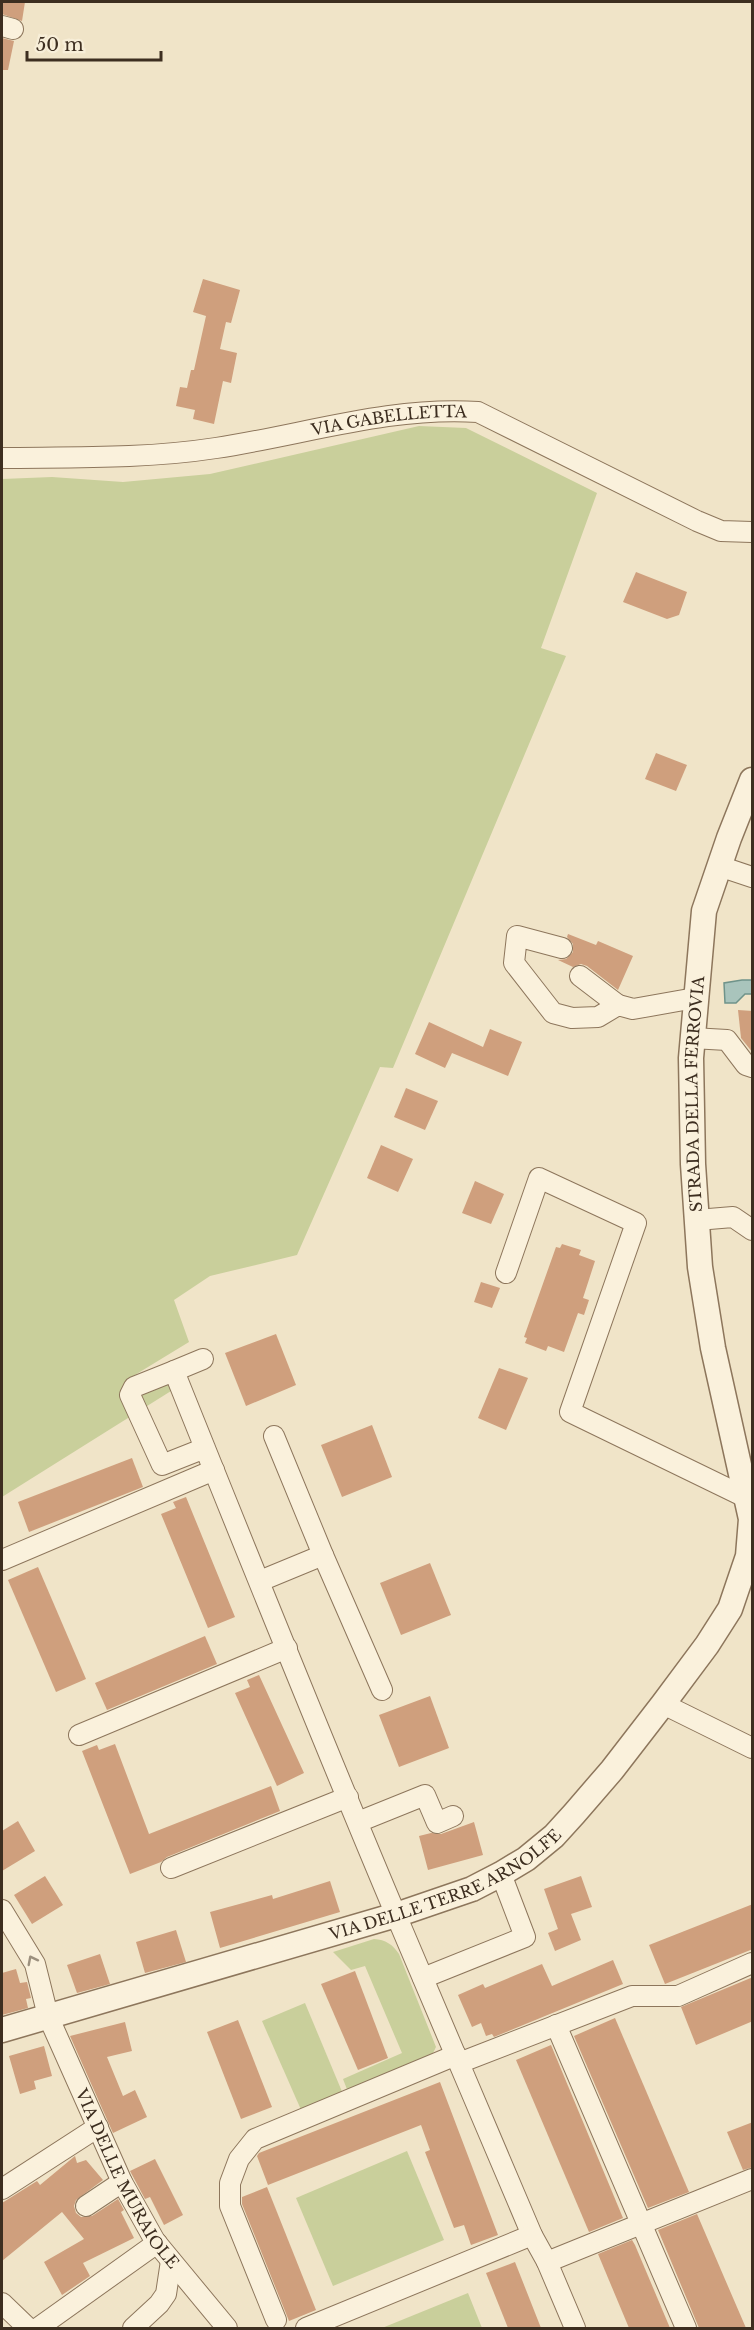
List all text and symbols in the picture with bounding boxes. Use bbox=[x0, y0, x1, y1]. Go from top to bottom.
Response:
scale bar bbox=[27, 24, 160, 62]
text: 50 m bbox=[36, 34, 84, 56]
street label: VIA GABELLETTA bbox=[308, 401, 468, 440]
street label: STRADA DELLA FERROVIA bbox=[681, 974, 708, 1213]
street label: VIA DELLE TERRE ARNOLFE bbox=[326, 1825, 565, 1944]
one-way arrow bbox=[28, 1956, 39, 1966]
street label: VIA DELLE MURAIOLE bbox=[71, 2084, 183, 2272]

